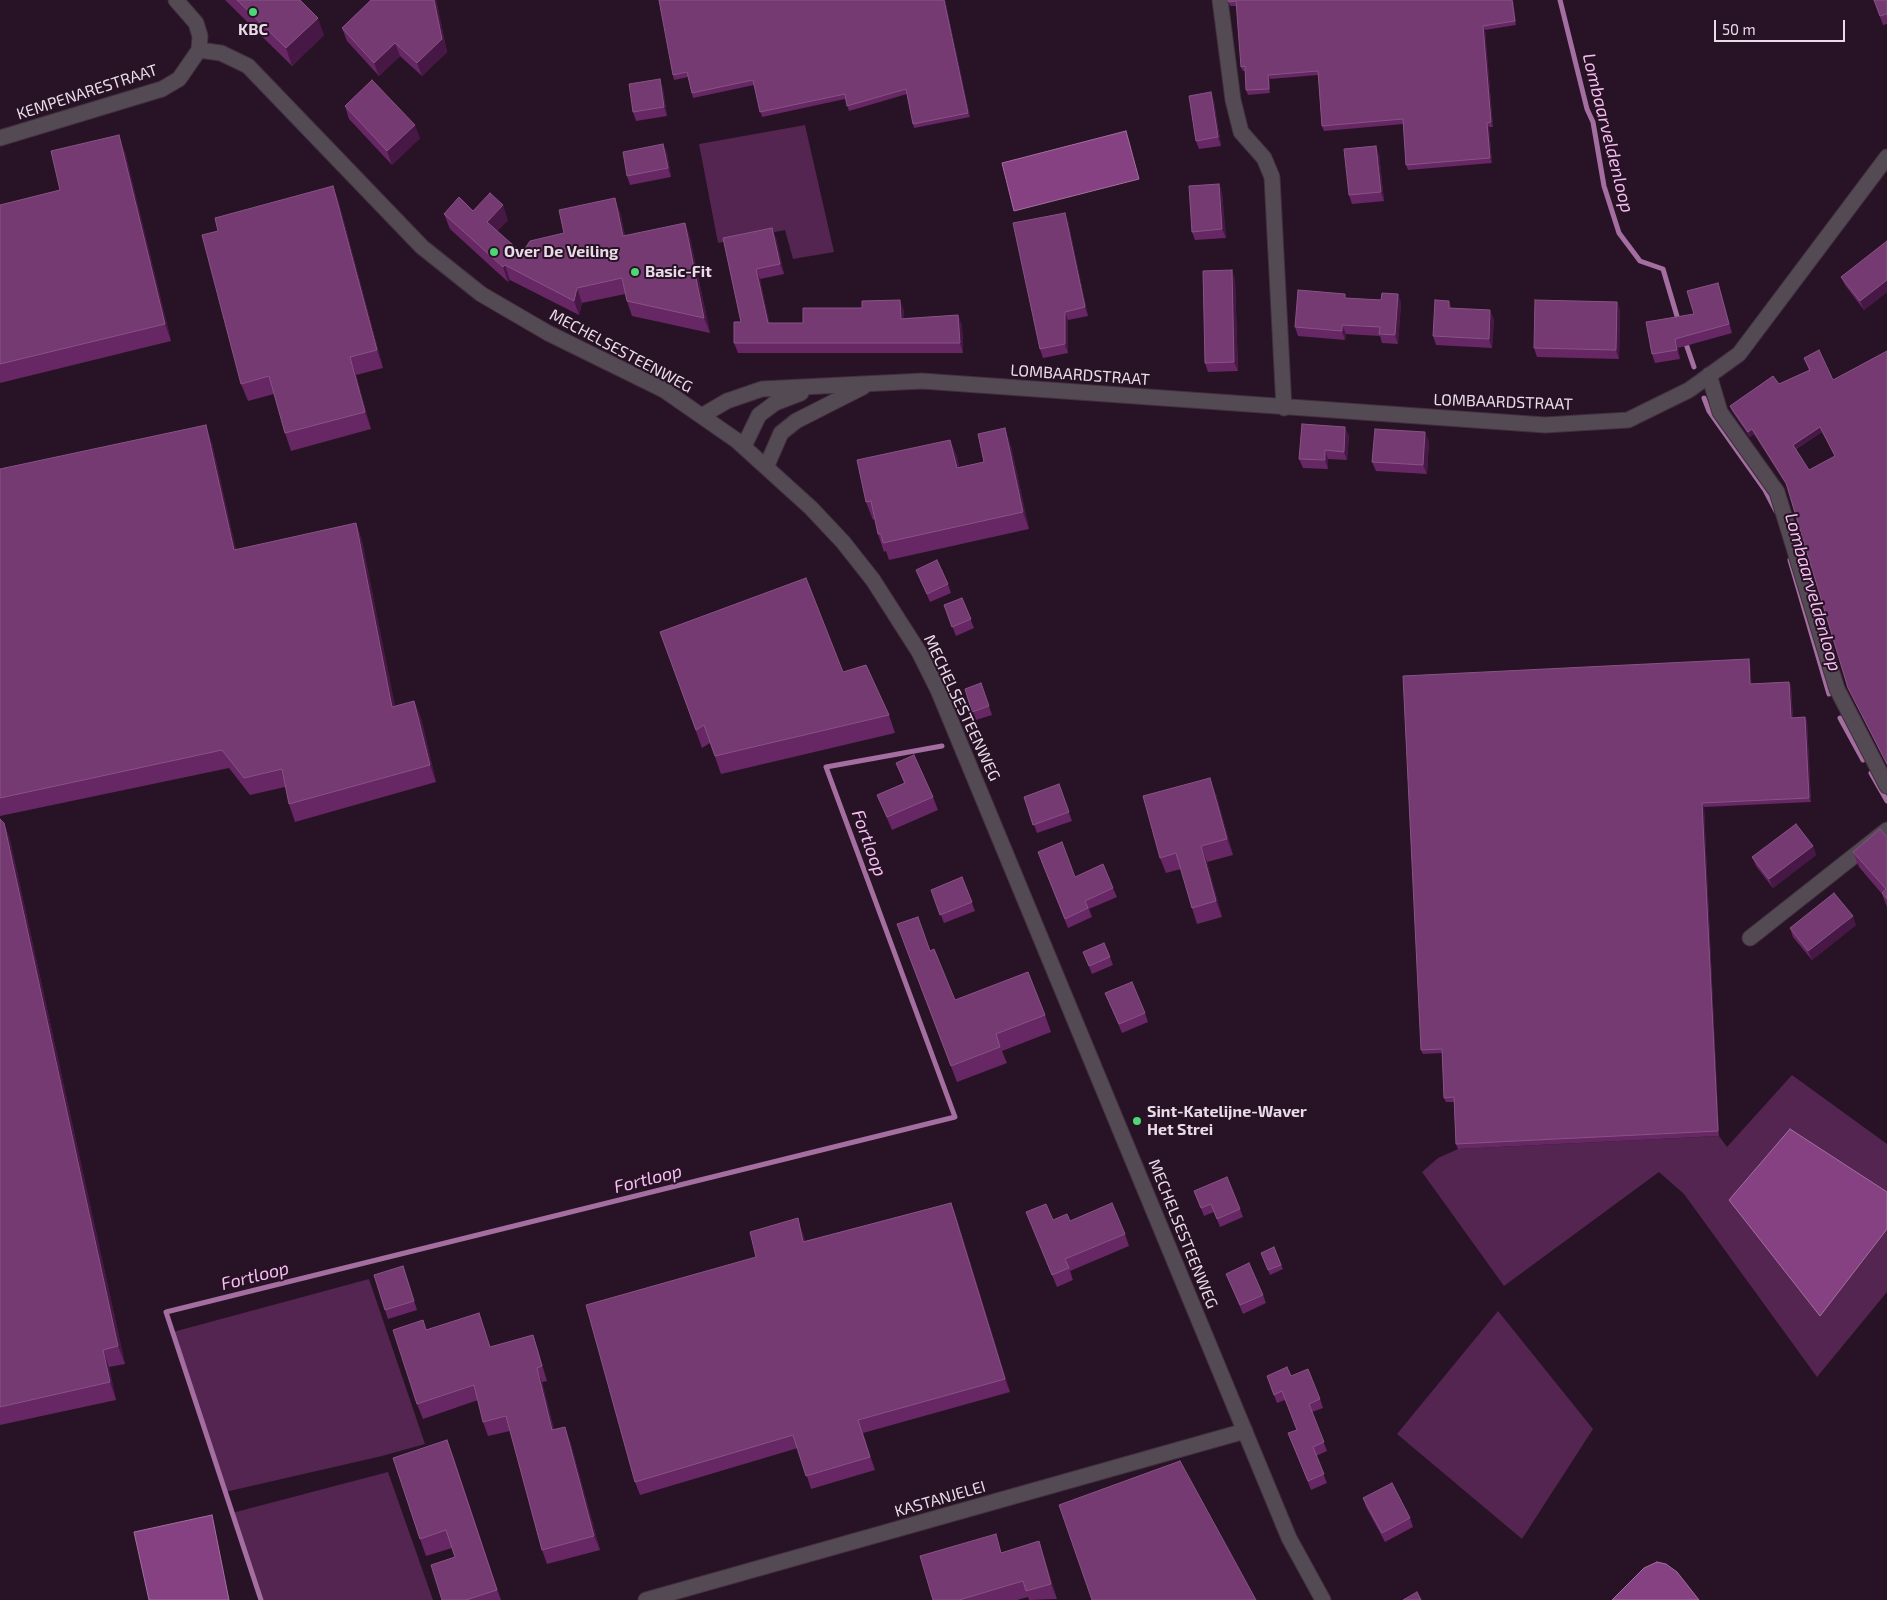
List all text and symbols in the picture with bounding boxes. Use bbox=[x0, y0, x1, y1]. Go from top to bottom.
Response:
marker: KBC bbox=[247, 6, 259, 18]
scale bar bbox=[1717, 10, 1848, 42]
place label: KBC bbox=[238, 20, 268, 40]
text: 50 m bbox=[1722, 20, 1756, 38]
water label: Lombaarveldenloop bbox=[1578, 51, 1638, 215]
street label: KEMPENARESTRAAT bbox=[14, 60, 160, 124]
place label: Over De Veiling bbox=[504, 242, 618, 262]
marker: Over De Veiling bbox=[488, 246, 500, 258]
place label: Basic-Fit bbox=[645, 262, 712, 282]
marker: Basic-Fit bbox=[629, 266, 641, 278]
street label: MECHELSESTEENWEG bbox=[546, 305, 696, 397]
street label: LOMBAARDSTRAAT bbox=[1010, 361, 1150, 389]
street label: LOMBAARDSTRAAT bbox=[1433, 390, 1573, 414]
water label: Lombaarveldenloop bbox=[1780, 510, 1846, 674]
street label: MECHELSESTEENWEG bbox=[920, 632, 1004, 784]
water label: Fortloop bbox=[847, 807, 891, 879]
place label: Sint-Katelijne-Waver Het Strei bbox=[1147, 1102, 1307, 1140]
marker: Sint-Katelijne-Waver Het Strei bbox=[1131, 1115, 1143, 1127]
street label: MECHELSESTEENWEG bbox=[1144, 1157, 1222, 1311]
water label: Fortloop bbox=[612, 1160, 684, 1198]
water label: Fortloop bbox=[219, 1257, 291, 1295]
street label: KASTANJELEI bbox=[892, 1477, 988, 1521]

